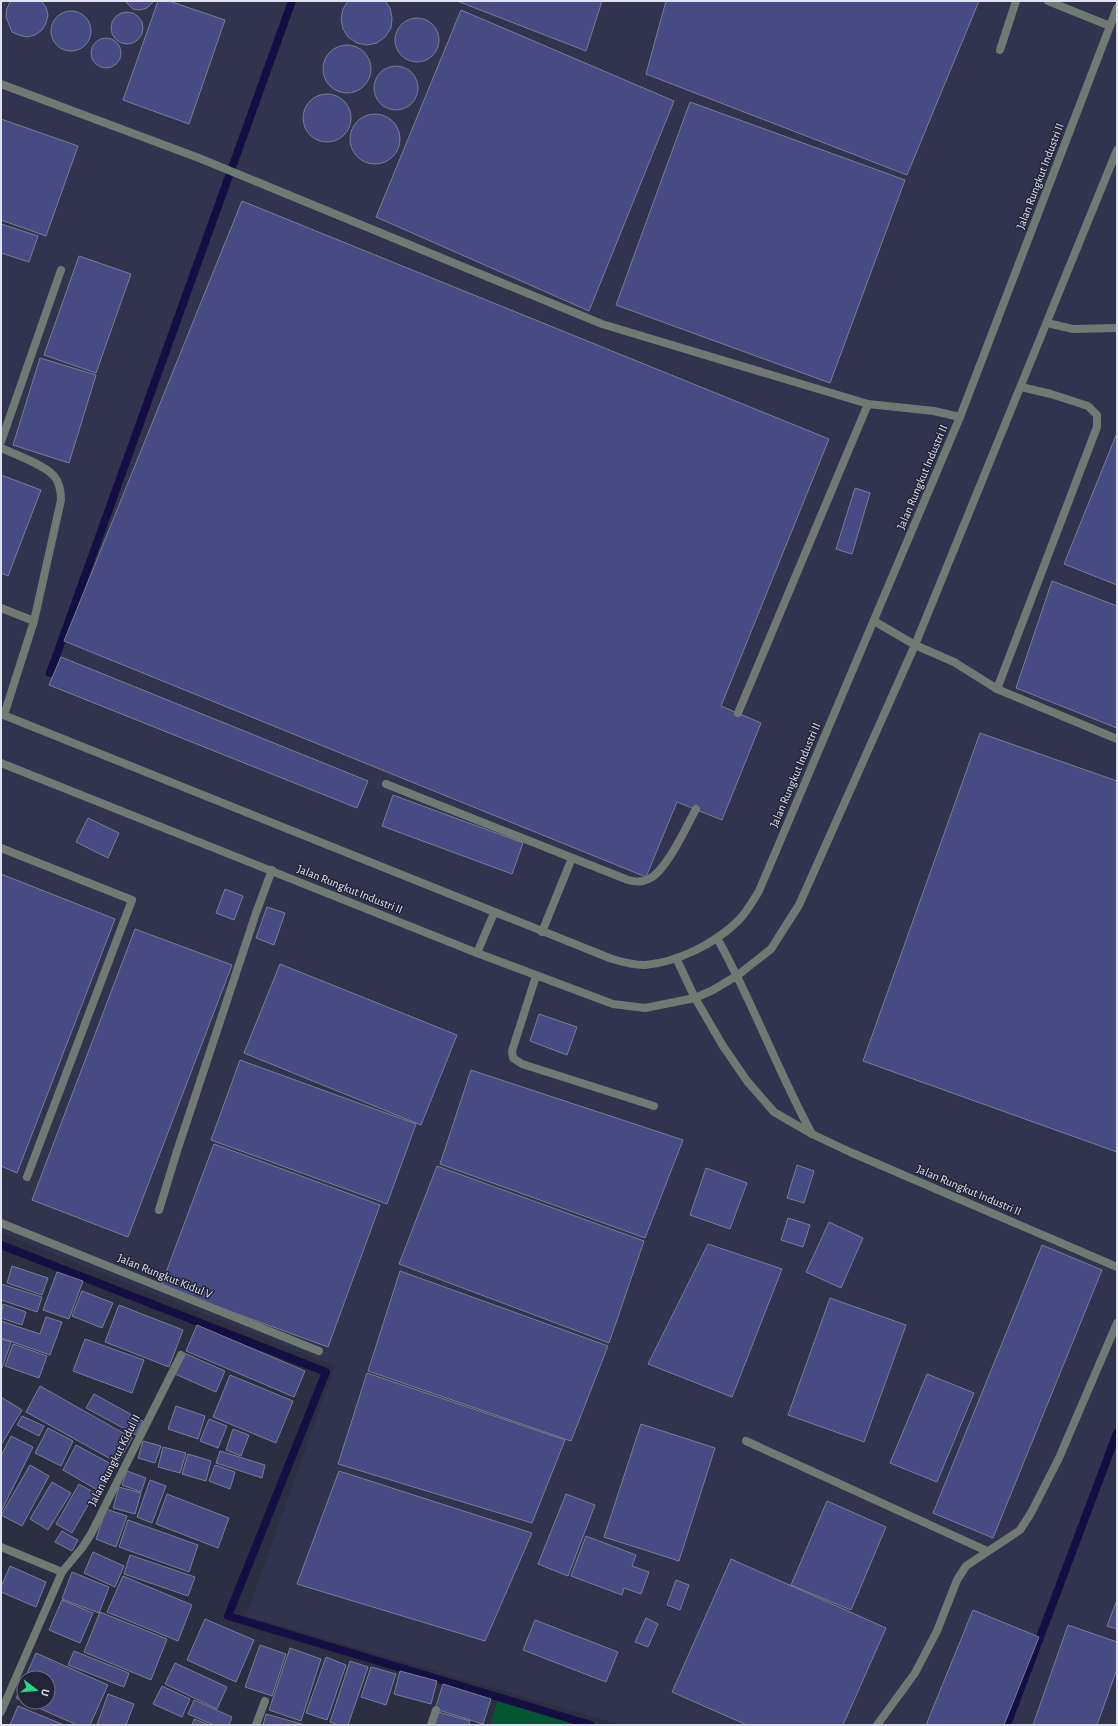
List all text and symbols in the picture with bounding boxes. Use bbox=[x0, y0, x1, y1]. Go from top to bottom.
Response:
street label: Jalan Rungkut Industri II bbox=[1014, 121, 1066, 231]
street label: Jalan Rungkut Industri II bbox=[894, 423, 950, 531]
street label: Jalan Rungkut Industri II bbox=[767, 721, 823, 829]
street label: Jalan Rungkut Industri II bbox=[296, 862, 404, 916]
street label: Jalan Rungkut Industri II bbox=[915, 1162, 1023, 1218]
street label: Jalan Rungkut Kidul V bbox=[116, 1252, 214, 1301]
street label: Jalan Rungkut Kidul II bbox=[86, 1412, 142, 1508]
north arrow bbox=[16, 1670, 56, 1710]
text: U bbox=[39, 1688, 51, 1698]

